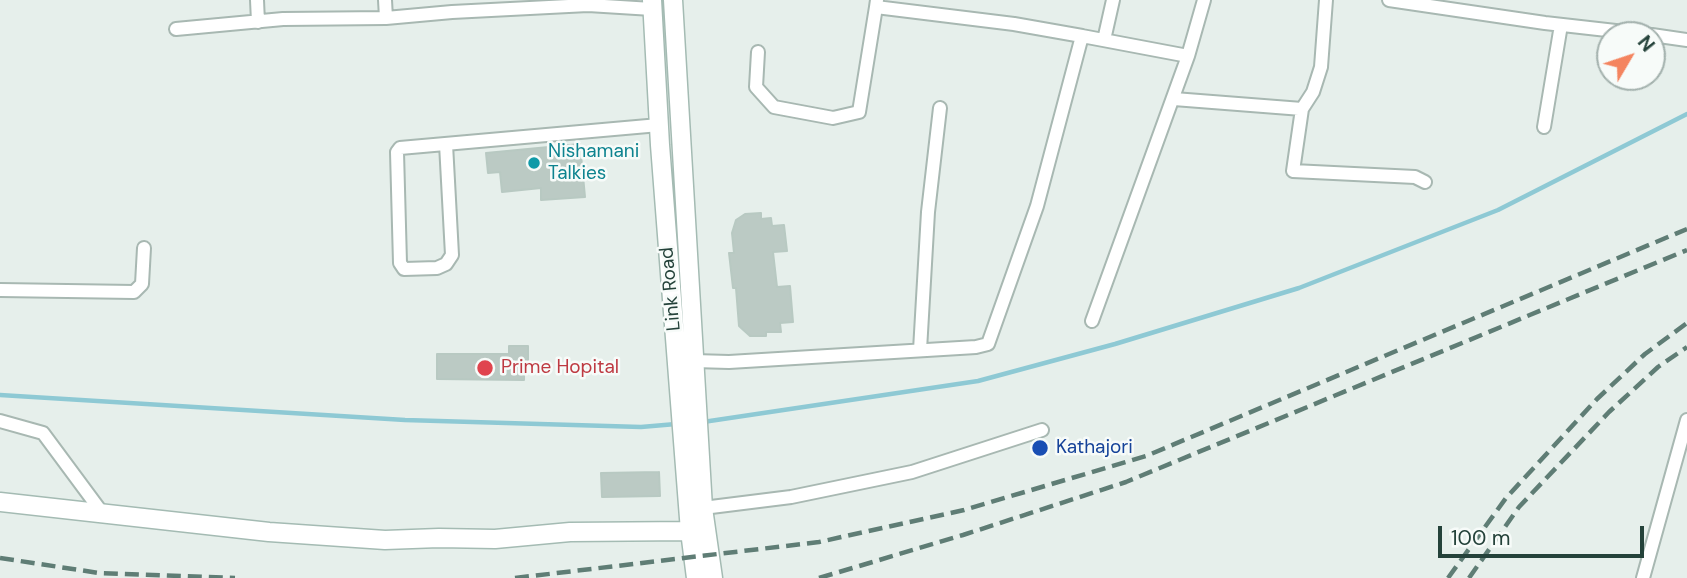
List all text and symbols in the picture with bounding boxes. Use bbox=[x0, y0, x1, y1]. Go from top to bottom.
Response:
north arrow bbox=[1596, 21, 1666, 91]
text: N bbox=[1632, 30, 1660, 57]
place label: Nishamani Talkies bbox=[548, 141, 639, 185]
marker: Nishamani Talkies bbox=[526, 155, 542, 171]
street label: Link Road bbox=[656, 246, 686, 332]
place label: Prime Hopital bbox=[501, 357, 619, 379]
marker: Prime Hopital bbox=[475, 358, 495, 378]
place label: Kathajori bbox=[1056, 437, 1133, 459]
marker: Kathajori bbox=[1030, 438, 1050, 458]
scale bar bbox=[1442, 512, 1648, 556]
text: 100 m bbox=[1451, 524, 1511, 552]

